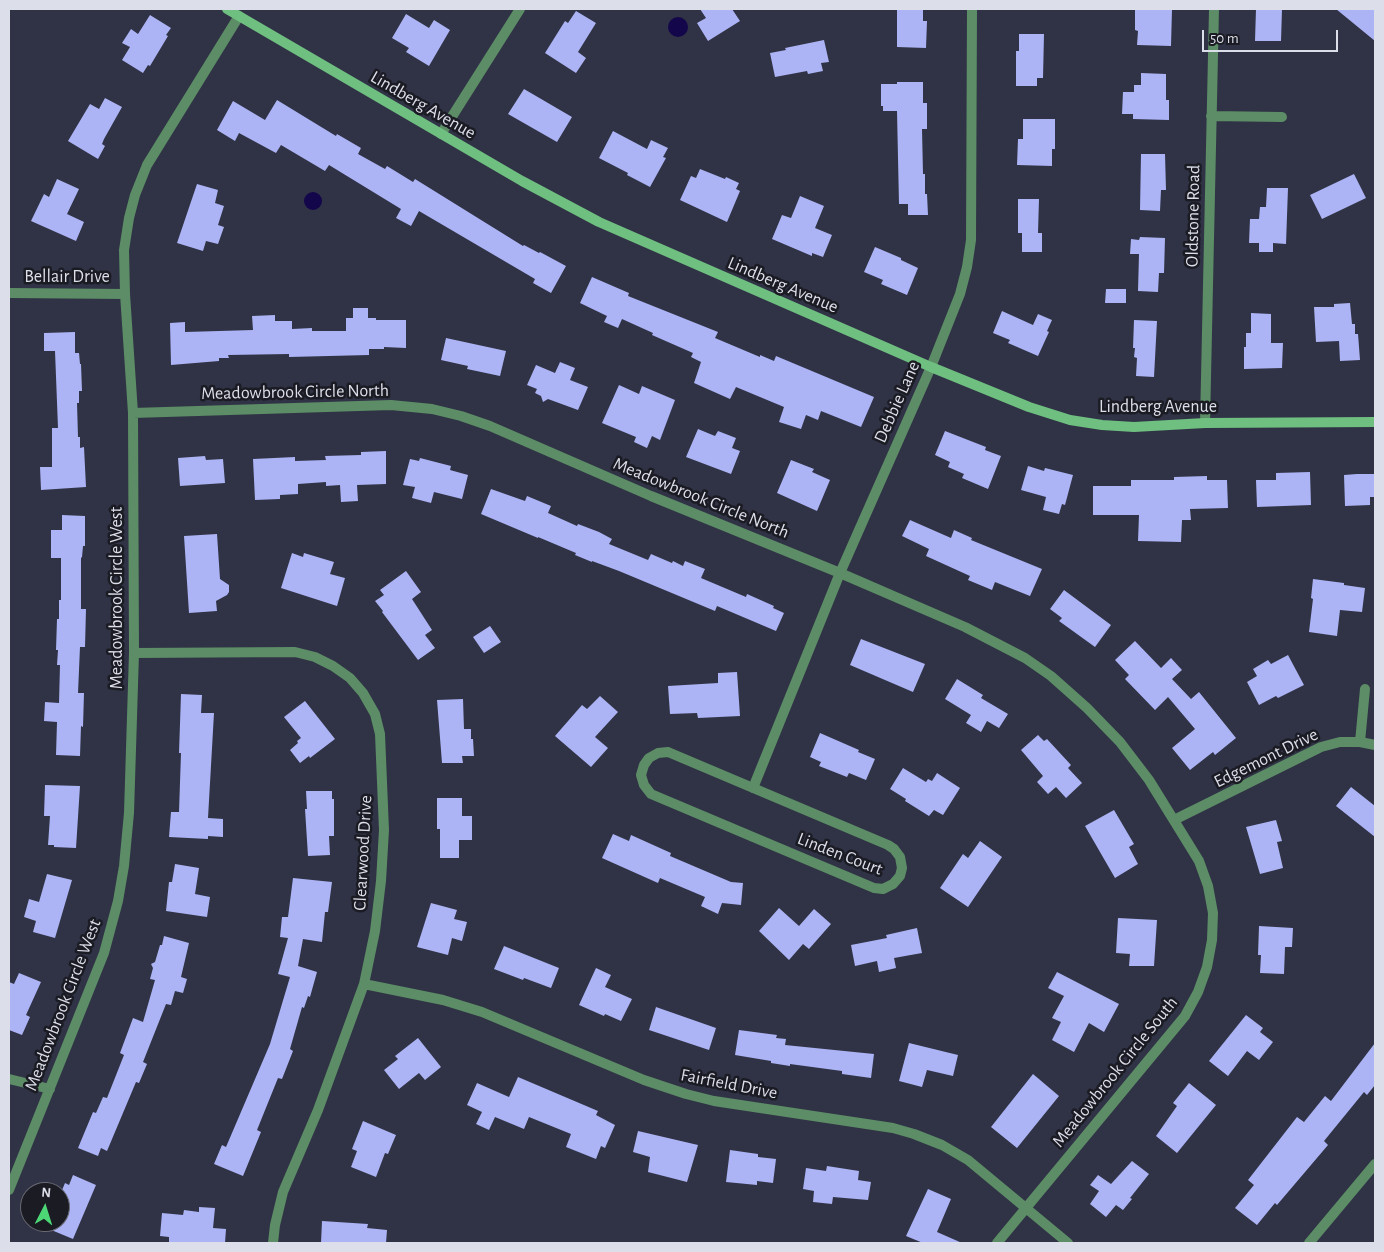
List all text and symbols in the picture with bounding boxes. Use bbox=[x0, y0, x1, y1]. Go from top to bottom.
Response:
scale bar bbox=[1204, 20, 1340, 52]
text: 50 m bbox=[1210, 31, 1239, 46]
street label: Lindberg Avenue bbox=[366, 66, 480, 144]
street label: Oldstone Road bbox=[1181, 165, 1205, 267]
street label: Lindberg Avenue bbox=[724, 252, 842, 318]
street label: Bellair Drive bbox=[24, 266, 110, 288]
street label: Debbie Lane bbox=[869, 358, 925, 446]
street label: Meadowbrook Circle North bbox=[201, 380, 389, 404]
street label: Lindberg Avenue bbox=[1099, 396, 1217, 418]
street label: Meadowbrook Circle North bbox=[610, 453, 792, 543]
street label: Meadowbrook Circle West bbox=[106, 507, 128, 689]
street label: Edgemont Drive bbox=[1210, 724, 1322, 792]
street label: Clearwood Drive bbox=[349, 795, 377, 911]
street label: Linden Court bbox=[794, 828, 886, 880]
street label: Meadowbrook Circle West bbox=[20, 916, 106, 1094]
street label: Meadowbrook Circle South bbox=[1048, 992, 1182, 1152]
street label: Fairfield Drive bbox=[679, 1064, 779, 1104]
north arrow bbox=[20, 1182, 70, 1232]
text: N bbox=[41, 1186, 52, 1200]

